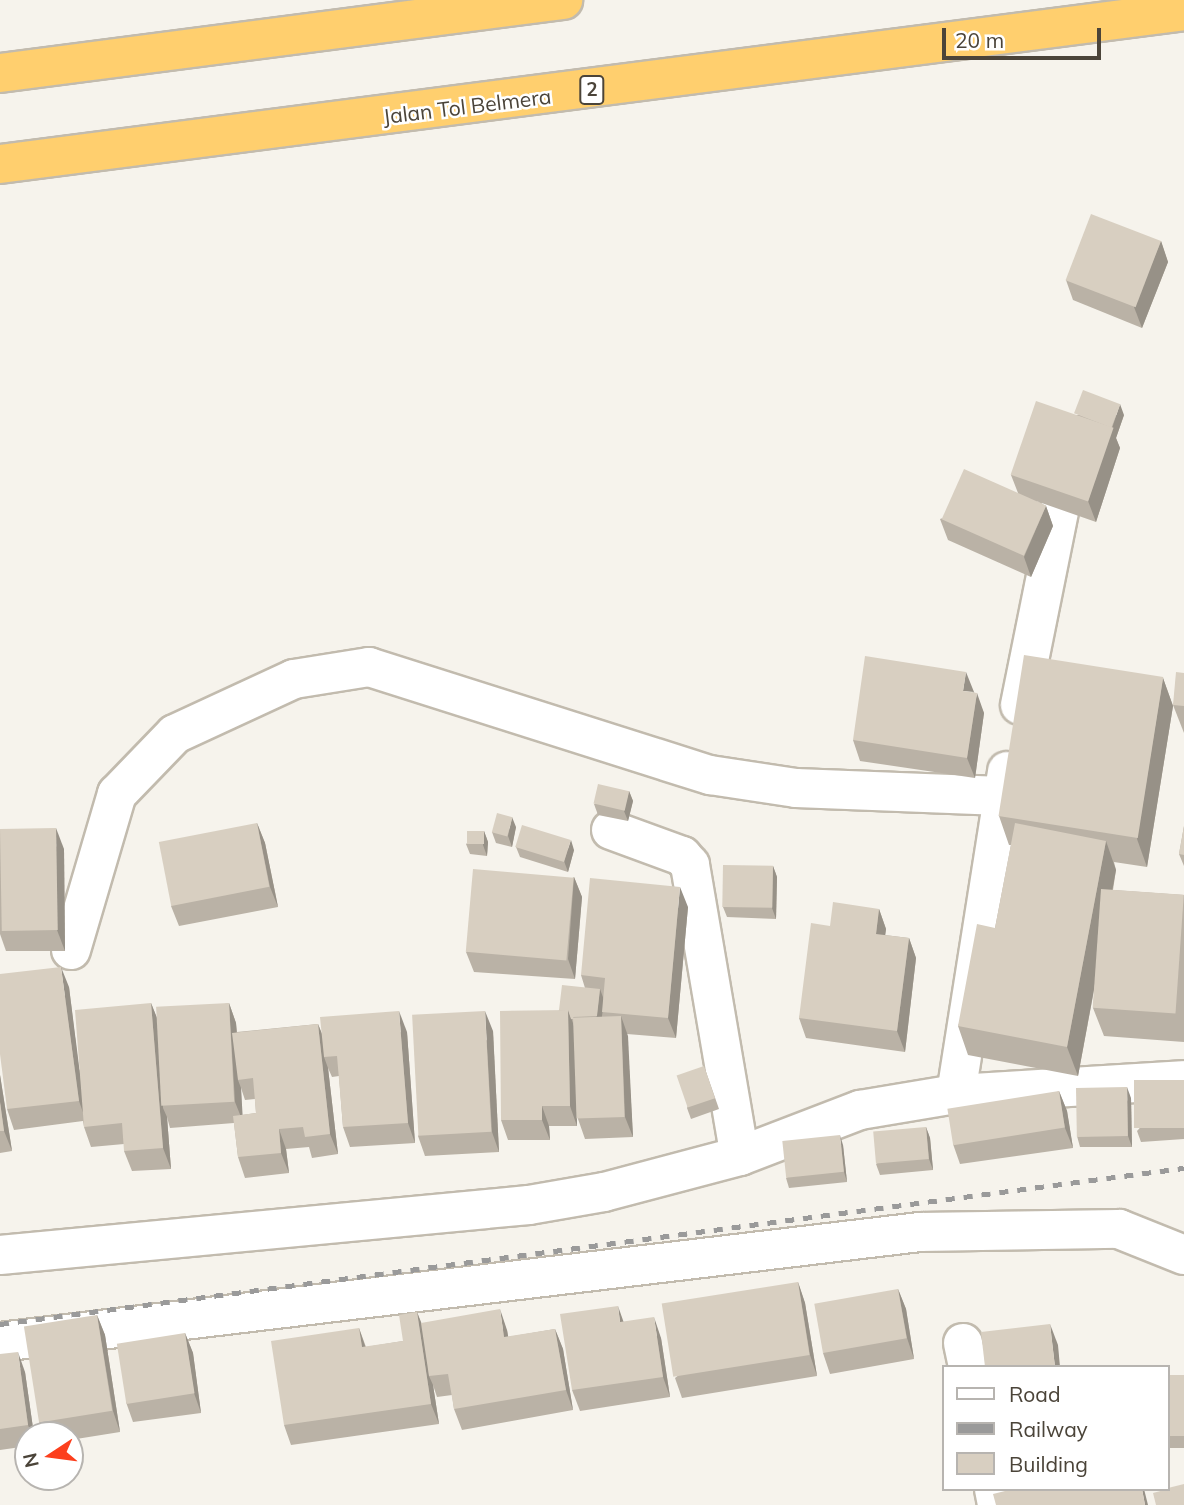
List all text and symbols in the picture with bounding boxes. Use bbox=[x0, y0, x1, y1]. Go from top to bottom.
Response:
scale bar bbox=[946, 14, 1105, 58]
text: 20 m bbox=[955, 27, 1004, 53]
road number: 2 bbox=[578, 74, 606, 106]
street label: Jalan Tol Belmera bbox=[382, 83, 552, 129]
legend bbox=[942, 1365, 1170, 1491]
text: Road bbox=[1009, 1381, 1060, 1407]
text: Railway bbox=[1009, 1416, 1088, 1442]
north arrow bbox=[14, 1421, 84, 1491]
text: N bbox=[17, 1451, 44, 1470]
text: Building bbox=[1009, 1451, 1088, 1477]

